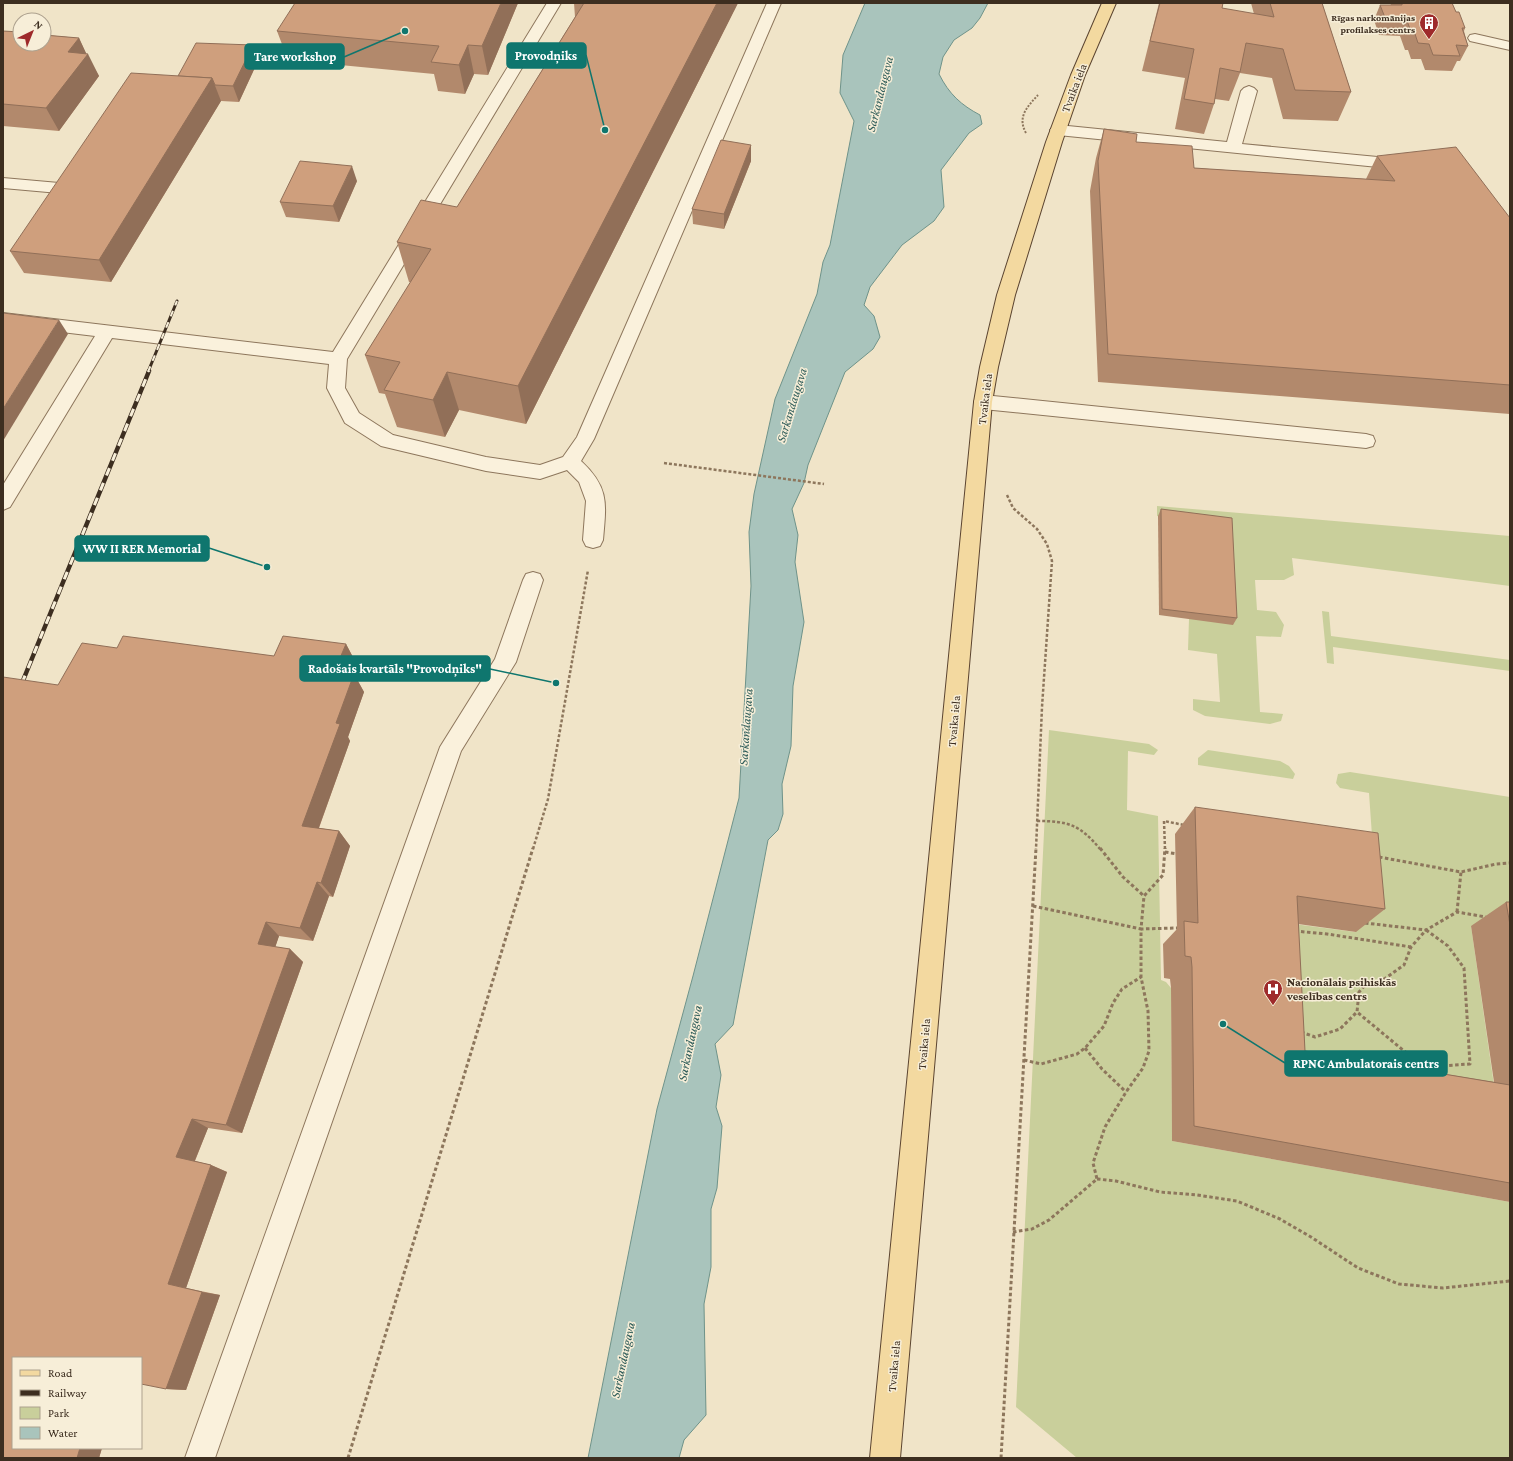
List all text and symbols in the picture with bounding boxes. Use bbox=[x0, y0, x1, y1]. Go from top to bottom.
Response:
north arrow bbox=[12, 12, 52, 52]
place label: Rīgas narkomānijas profilakses centrs bbox=[1331, 12, 1415, 35]
building icon: Rīgas narkomānijas profilakses centrs bbox=[1418, 12, 1440, 40]
text: N bbox=[32, 18, 46, 32]
callout: Provodņiks bbox=[507, 43, 586, 68]
callout: Tare workshop bbox=[245, 44, 344, 69]
text: Provodņiks bbox=[515, 48, 577, 64]
text: Tare workshop bbox=[254, 49, 336, 64]
water label: Sarkandaugava bbox=[863, 55, 896, 133]
street label: Tvaika iela bbox=[1058, 61, 1090, 114]
water label: Sarkandaugava bbox=[773, 366, 810, 444]
street label: Tvaika iela bbox=[975, 372, 995, 425]
callout: WW II RER Memorial bbox=[75, 536, 209, 561]
text: WW II RER Memorial bbox=[82, 541, 201, 556]
callout: Radošais kvartāls "Provodņiks" bbox=[300, 656, 490, 681]
text: Radošais kvartāls "Provodņiks" bbox=[308, 661, 482, 677]
water label: Sarkandaugava bbox=[735, 688, 756, 766]
street label: Tvaika iela bbox=[945, 694, 963, 747]
place label: Nacionālais psihiskās veselības centrs bbox=[1286, 975, 1396, 1003]
hospital icon: Nacionālais psihiskās veselības centrs bbox=[1262, 978, 1284, 1006]
water label: Sarkandaugava bbox=[674, 1004, 705, 1082]
street label: Tvaika iela bbox=[915, 1017, 933, 1070]
callout: RPNC Ambulatorais centrs bbox=[1285, 1051, 1447, 1076]
text: RPNC Ambulatorais centrs bbox=[1293, 1056, 1439, 1071]
water label: Sarkandaugava bbox=[607, 1321, 638, 1399]
street label: Tvaika iela bbox=[885, 1339, 903, 1392]
legend bbox=[12, 1357, 142, 1449]
text: Road bbox=[48, 1366, 73, 1380]
text: Railway bbox=[48, 1386, 87, 1400]
text: Park bbox=[48, 1406, 70, 1420]
text: Water bbox=[48, 1426, 78, 1440]

